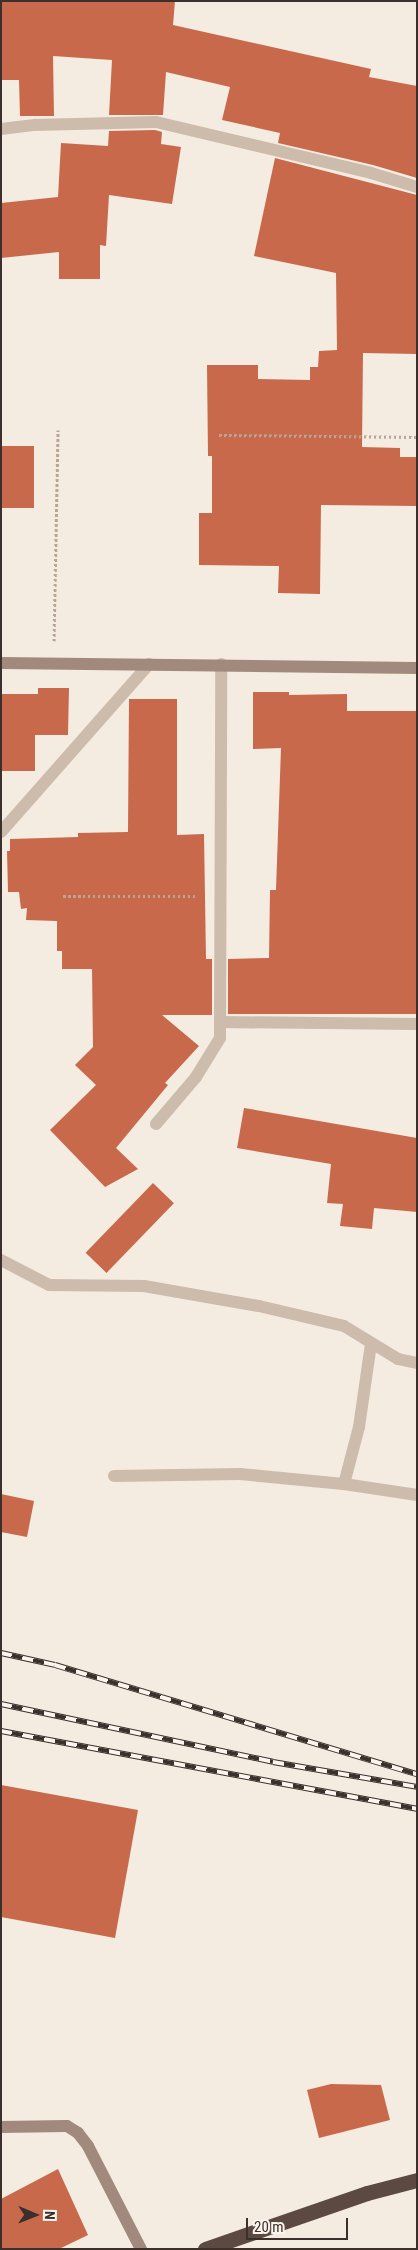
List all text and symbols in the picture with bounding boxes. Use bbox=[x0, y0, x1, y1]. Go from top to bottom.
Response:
north arrow bbox=[10, 2190, 60, 2240]
scale bar bbox=[248, 2208, 350, 2240]
text: N bbox=[42, 2211, 58, 2220]
text: 20 m bbox=[254, 2218, 284, 2236]

